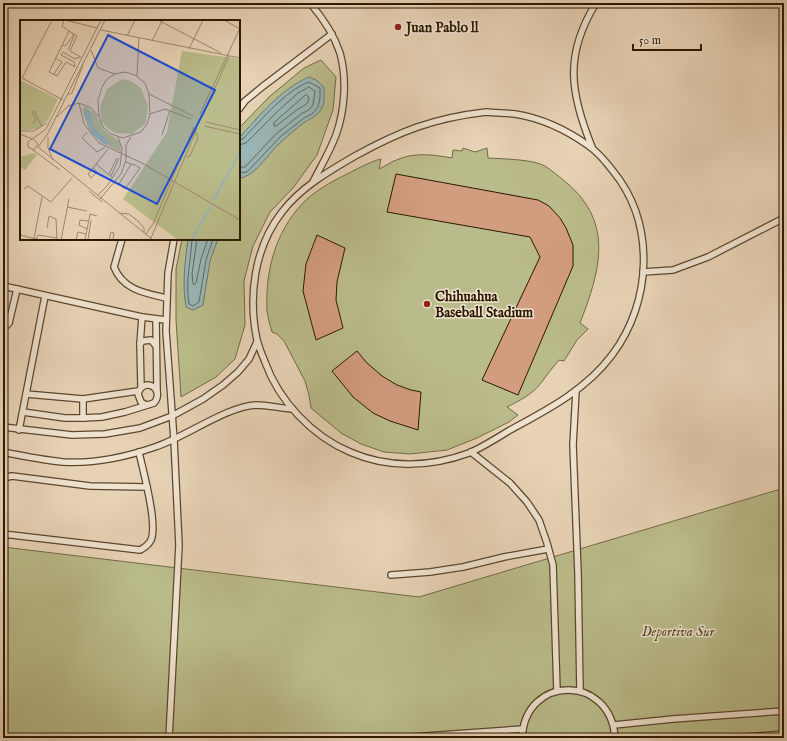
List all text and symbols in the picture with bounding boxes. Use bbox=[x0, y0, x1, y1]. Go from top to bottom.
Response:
place label: Juan Pablo ll bbox=[404, 19, 480, 37]
inset map bbox=[20, 20, 240, 240]
marker: Juan Pablo ll bbox=[393, 22, 403, 32]
scale bar bbox=[633, 26, 701, 52]
text: 50 m bbox=[639, 33, 661, 48]
place label: Chihuahua Baseball Stadium bbox=[435, 288, 533, 322]
marker: Chihuahua Baseball Stadium bbox=[422, 299, 432, 309]
park label: Deportiva Sur bbox=[642, 623, 716, 641]

